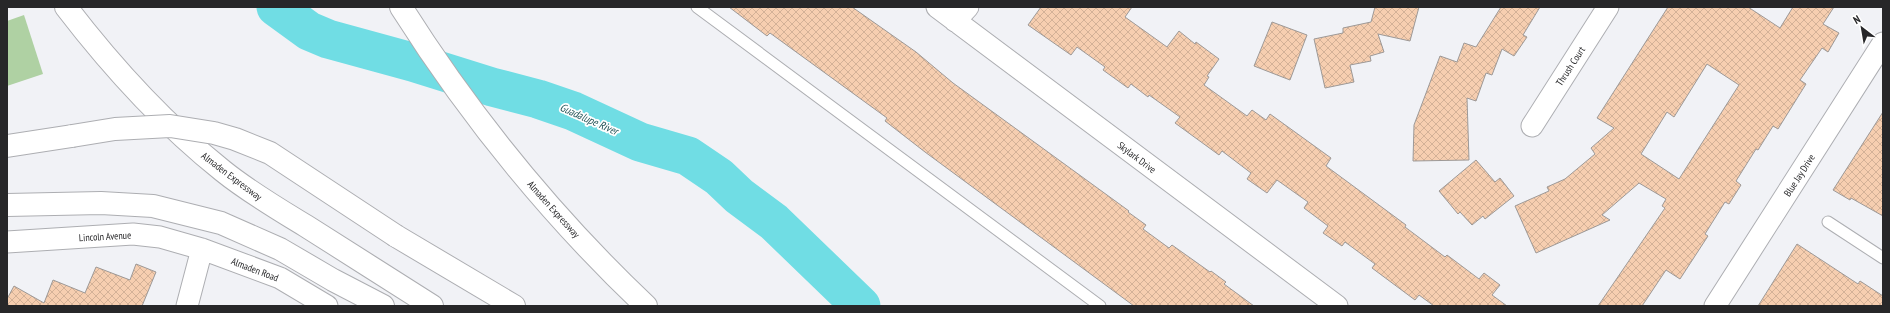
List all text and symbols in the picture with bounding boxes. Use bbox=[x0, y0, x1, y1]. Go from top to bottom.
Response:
north arrow bbox=[1842, 8, 1882, 48]
text: N bbox=[1851, 12, 1863, 27]
street label: Thrush Court bbox=[1553, 44, 1588, 88]
water label: Guadalupe River bbox=[558, 100, 622, 139]
street label: Skylark Drive bbox=[1115, 139, 1159, 176]
street label: Almaden Expressway bbox=[199, 149, 265, 204]
street label: Blue Jay Drive bbox=[1781, 152, 1818, 199]
street label: Almaden Expressway bbox=[525, 178, 583, 241]
street label: Lincoln Avenue bbox=[79, 229, 131, 244]
street label: Almaden Road bbox=[229, 255, 280, 284]

